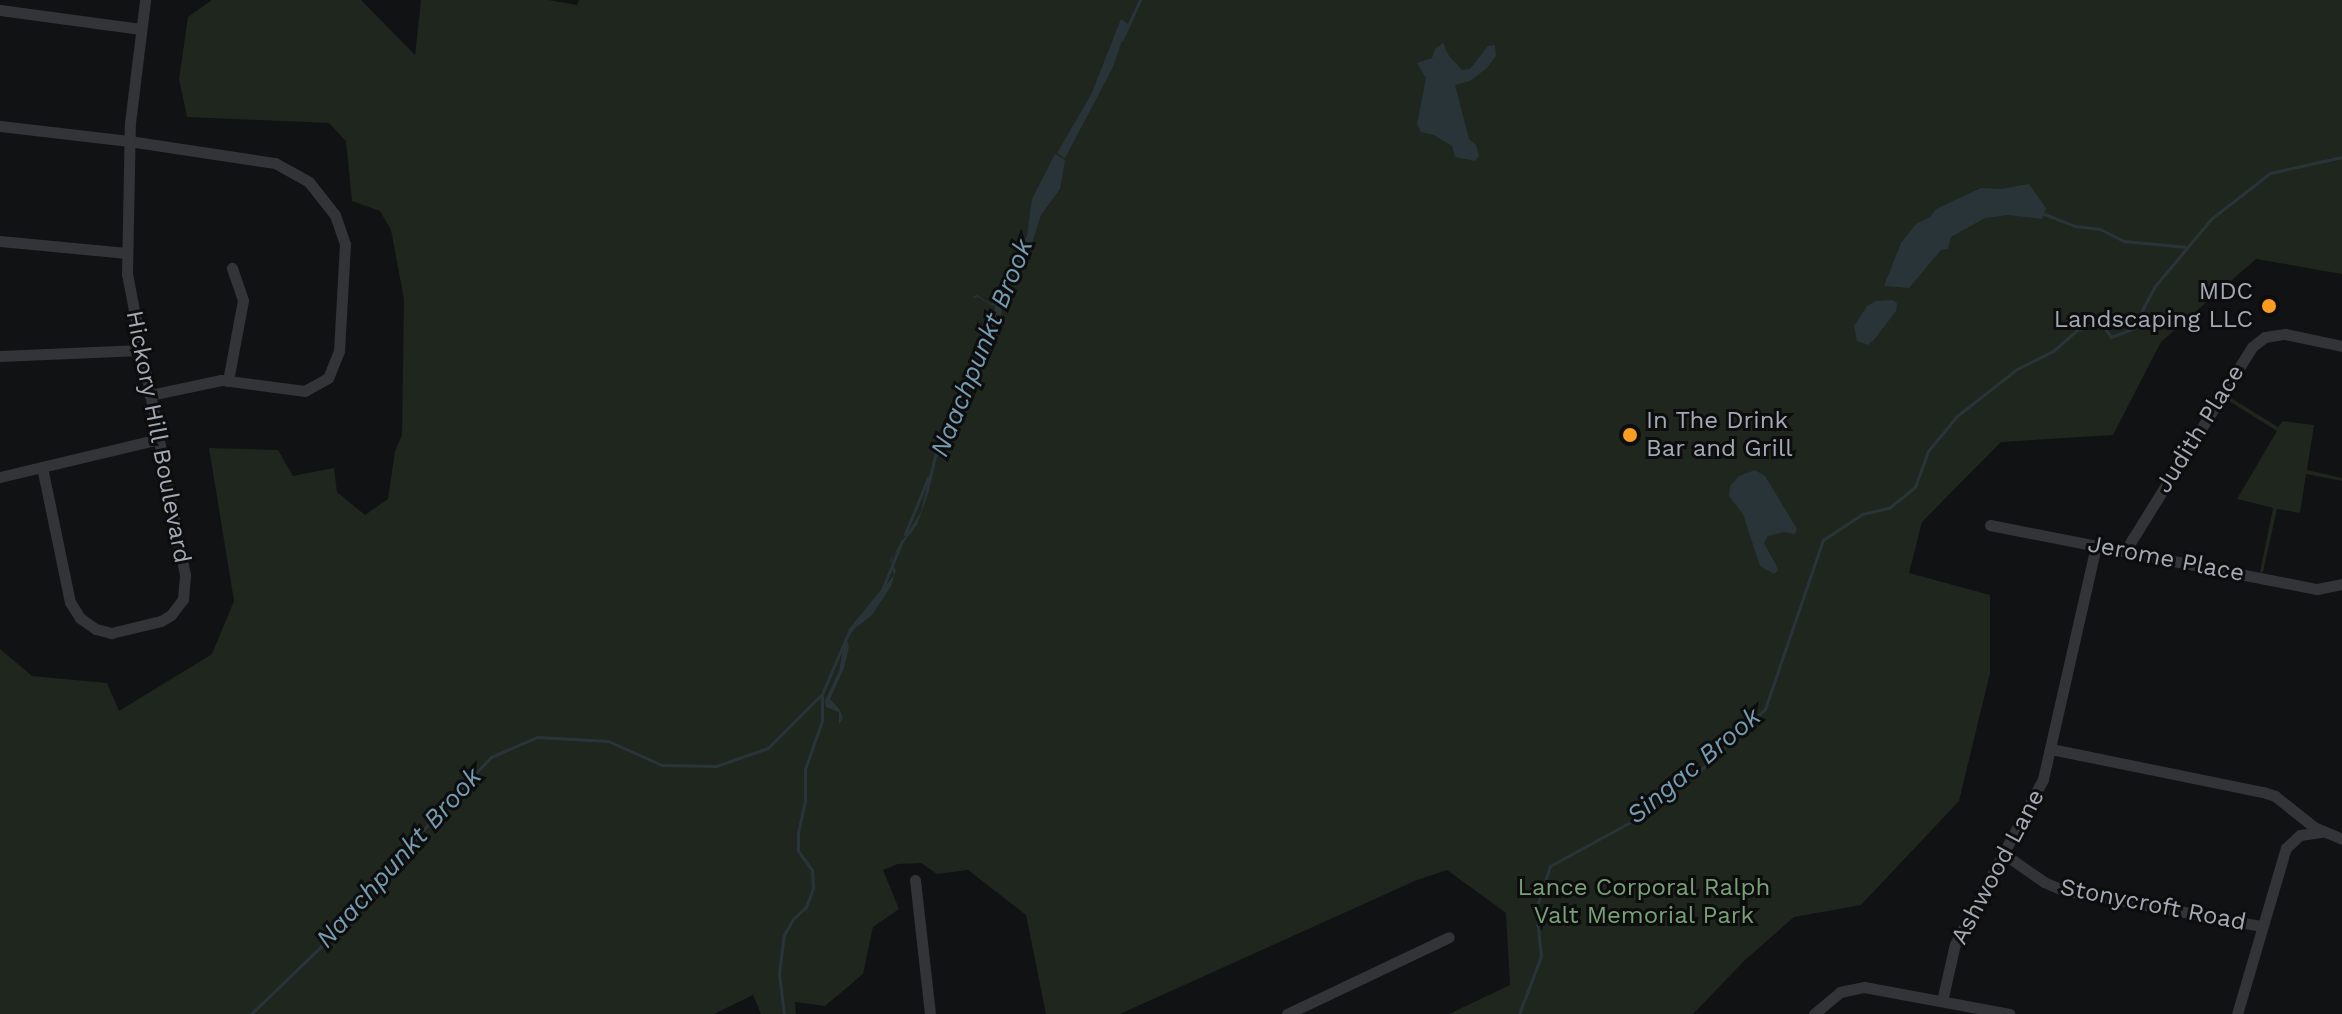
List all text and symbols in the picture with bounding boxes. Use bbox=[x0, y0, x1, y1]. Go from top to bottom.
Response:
water label: Naachpunkt Brook bbox=[924, 235, 1040, 461]
place label: MDC Landscaping LLC bbox=[2054, 278, 2253, 334]
marker: MDC Landscaping LLC bbox=[2260, 297, 2278, 315]
street label: Hickory Hill Boulevard bbox=[119, 308, 197, 566]
street label: Judith Place bbox=[2149, 360, 2251, 498]
place label: In The Drink Bar and Grill bbox=[1646, 407, 1793, 463]
marker: In The Drink Bar and Grill bbox=[1621, 426, 1639, 444]
street label: Jerome Place bbox=[2085, 530, 2247, 588]
water label: Singac Brook bbox=[1621, 701, 1767, 831]
water label: Naachpunkt Brook bbox=[310, 761, 488, 955]
street label: Ashwood Lane bbox=[1945, 785, 2051, 949]
street label: Stonycroft Road bbox=[2058, 873, 2248, 937]
park label: Lance Corporal Ralph Valt Memorial Park bbox=[1517, 874, 1771, 930]

